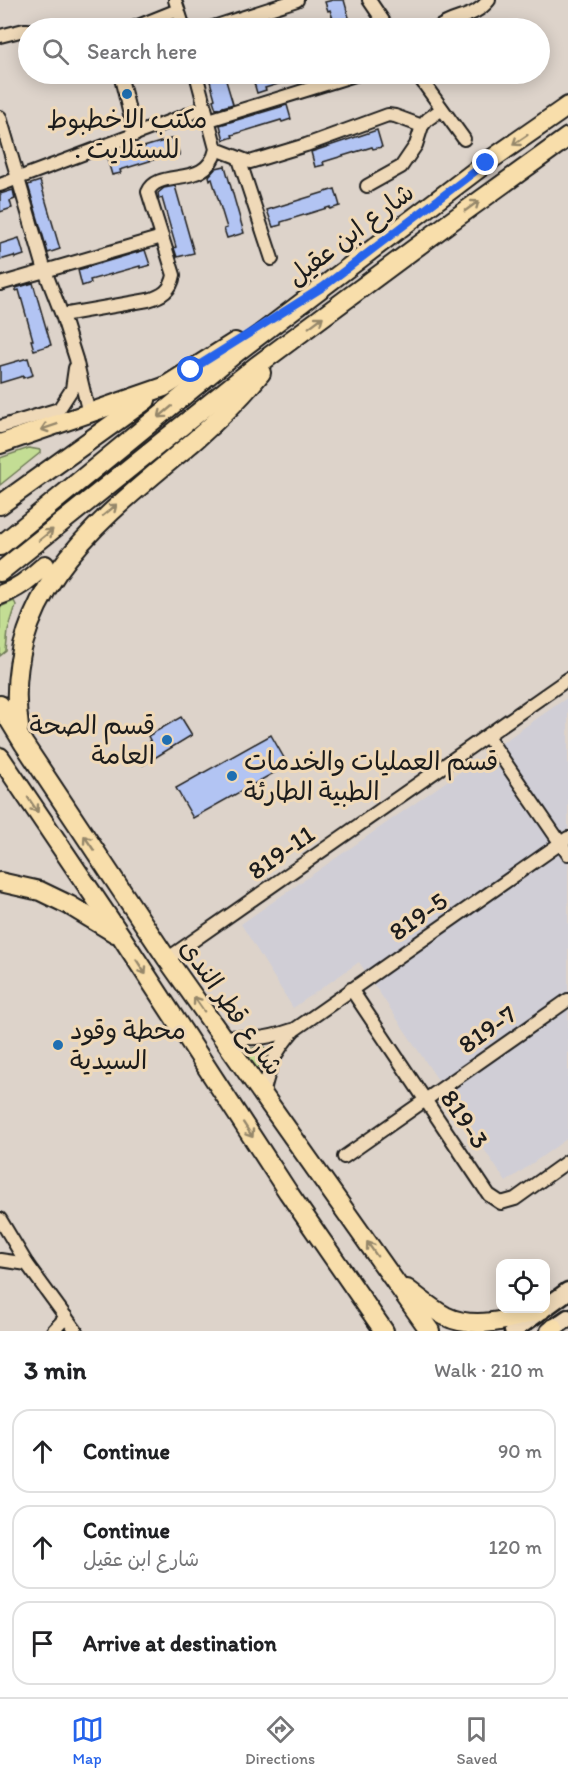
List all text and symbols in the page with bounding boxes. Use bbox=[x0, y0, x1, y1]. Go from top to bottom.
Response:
search box bbox=[18, 18, 550, 84]
icon: search bbox=[39, 35, 72, 68]
text: Search here bbox=[87, 38, 197, 65]
marker: مكتب الاخطبوط . للستلايت bbox=[120, 87, 134, 101]
place label: مكتب الاخطبوط . للستلايت bbox=[47, 103, 207, 165]
one-way arrow bbox=[511, 133, 528, 146]
route end bbox=[472, 149, 498, 175]
street label: شارع ابن عقيل bbox=[280, 176, 421, 294]
one-way arrow bbox=[464, 200, 480, 212]
one-way arrow bbox=[307, 316, 323, 328]
route start bbox=[177, 356, 203, 382]
one-way arrow bbox=[157, 405, 173, 418]
one-way arrow bbox=[40, 423, 59, 434]
one-way arrow bbox=[102, 503, 118, 516]
one-way arrow bbox=[38, 529, 54, 542]
place label: قسم الصحة العامة bbox=[30, 709, 155, 771]
marker: قسم الصحة العامة bbox=[160, 733, 174, 747]
place label: قسم العمليات والخدمات الطبية الطارئة bbox=[244, 745, 498, 807]
marker: قسم العمليات والخدمات الطبية الطارئة bbox=[225, 769, 239, 783]
one-way arrow bbox=[27, 797, 39, 813]
street label: 819-11 bbox=[241, 818, 321, 886]
one-way arrow bbox=[83, 834, 96, 851]
street label: 819-5 bbox=[383, 885, 453, 947]
street label: شارع قطر الندى bbox=[172, 933, 291, 1083]
one-way arrow bbox=[136, 958, 148, 975]
one-way arrow bbox=[192, 997, 205, 1013]
street label: 819-7 bbox=[452, 998, 522, 1060]
place label: محطة وقود السيدية bbox=[70, 1014, 186, 1076]
marker: محطة وقود السيدية bbox=[51, 1038, 65, 1052]
street label: 819-3 bbox=[434, 1083, 496, 1155]
one-way arrow bbox=[243, 1121, 255, 1138]
one-way arrow bbox=[366, 1242, 378, 1258]
map controls bbox=[496, 1259, 550, 1313]
button: locate bbox=[496, 1259, 550, 1313]
text: 3 min bbox=[24, 1354, 86, 1386]
text: Walk · 210 m bbox=[434, 1358, 544, 1382]
icon: ahead bbox=[26, 1435, 59, 1468]
text: Continue bbox=[83, 1438, 170, 1465]
text: 90 m bbox=[498, 1439, 542, 1463]
text: Continue bbox=[83, 1517, 170, 1544]
icon: ahead bbox=[26, 1531, 59, 1564]
text: 120 m bbox=[489, 1535, 542, 1559]
text: شارع ابن عقيل bbox=[83, 1547, 199, 1571]
icon: arrive bbox=[26, 1627, 59, 1660]
text: Arrive at destination bbox=[83, 1630, 277, 1657]
tab: Map bbox=[71, 1713, 104, 1768]
tab: Directions bbox=[245, 1713, 315, 1768]
tab: Saved bbox=[457, 1713, 497, 1768]

